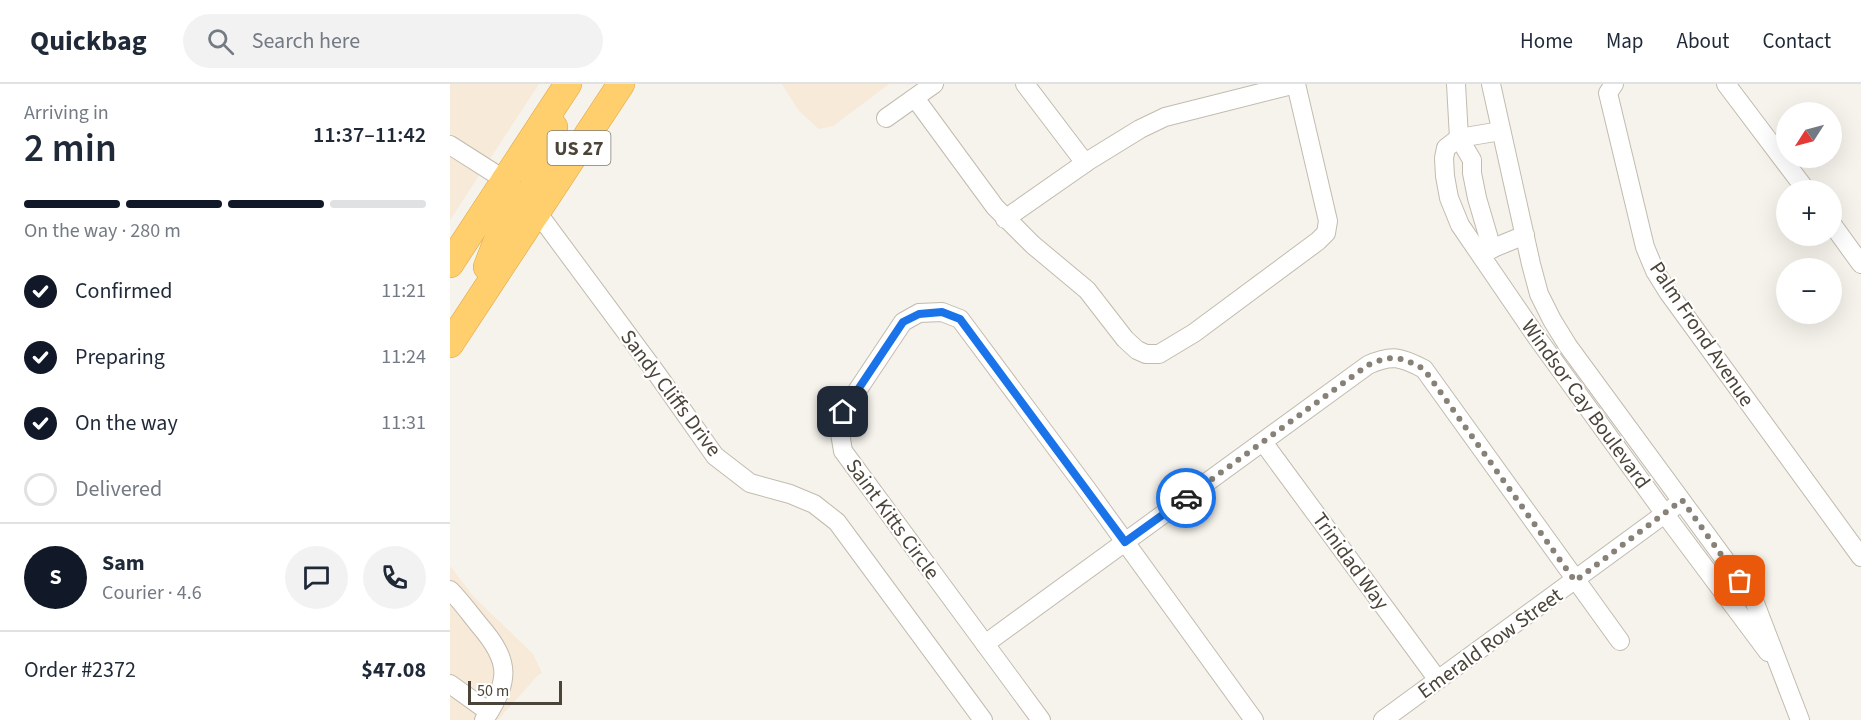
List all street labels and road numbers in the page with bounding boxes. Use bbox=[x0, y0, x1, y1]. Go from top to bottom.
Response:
road number: US 27 bbox=[548, 131, 610, 165]
street label: Palm Frond Avenue bbox=[1642, 256, 1762, 412]
street label: Windsor Cay Boulevard bbox=[1514, 313, 1658, 495]
street label: Sandy Cliffs Drive bbox=[613, 323, 729, 463]
street label: Saint Kitts Circle bbox=[839, 452, 947, 586]
street label: Trinidad Way bbox=[1305, 506, 1397, 616]
street label: Emerald Row Street bbox=[1411, 580, 1569, 706]

